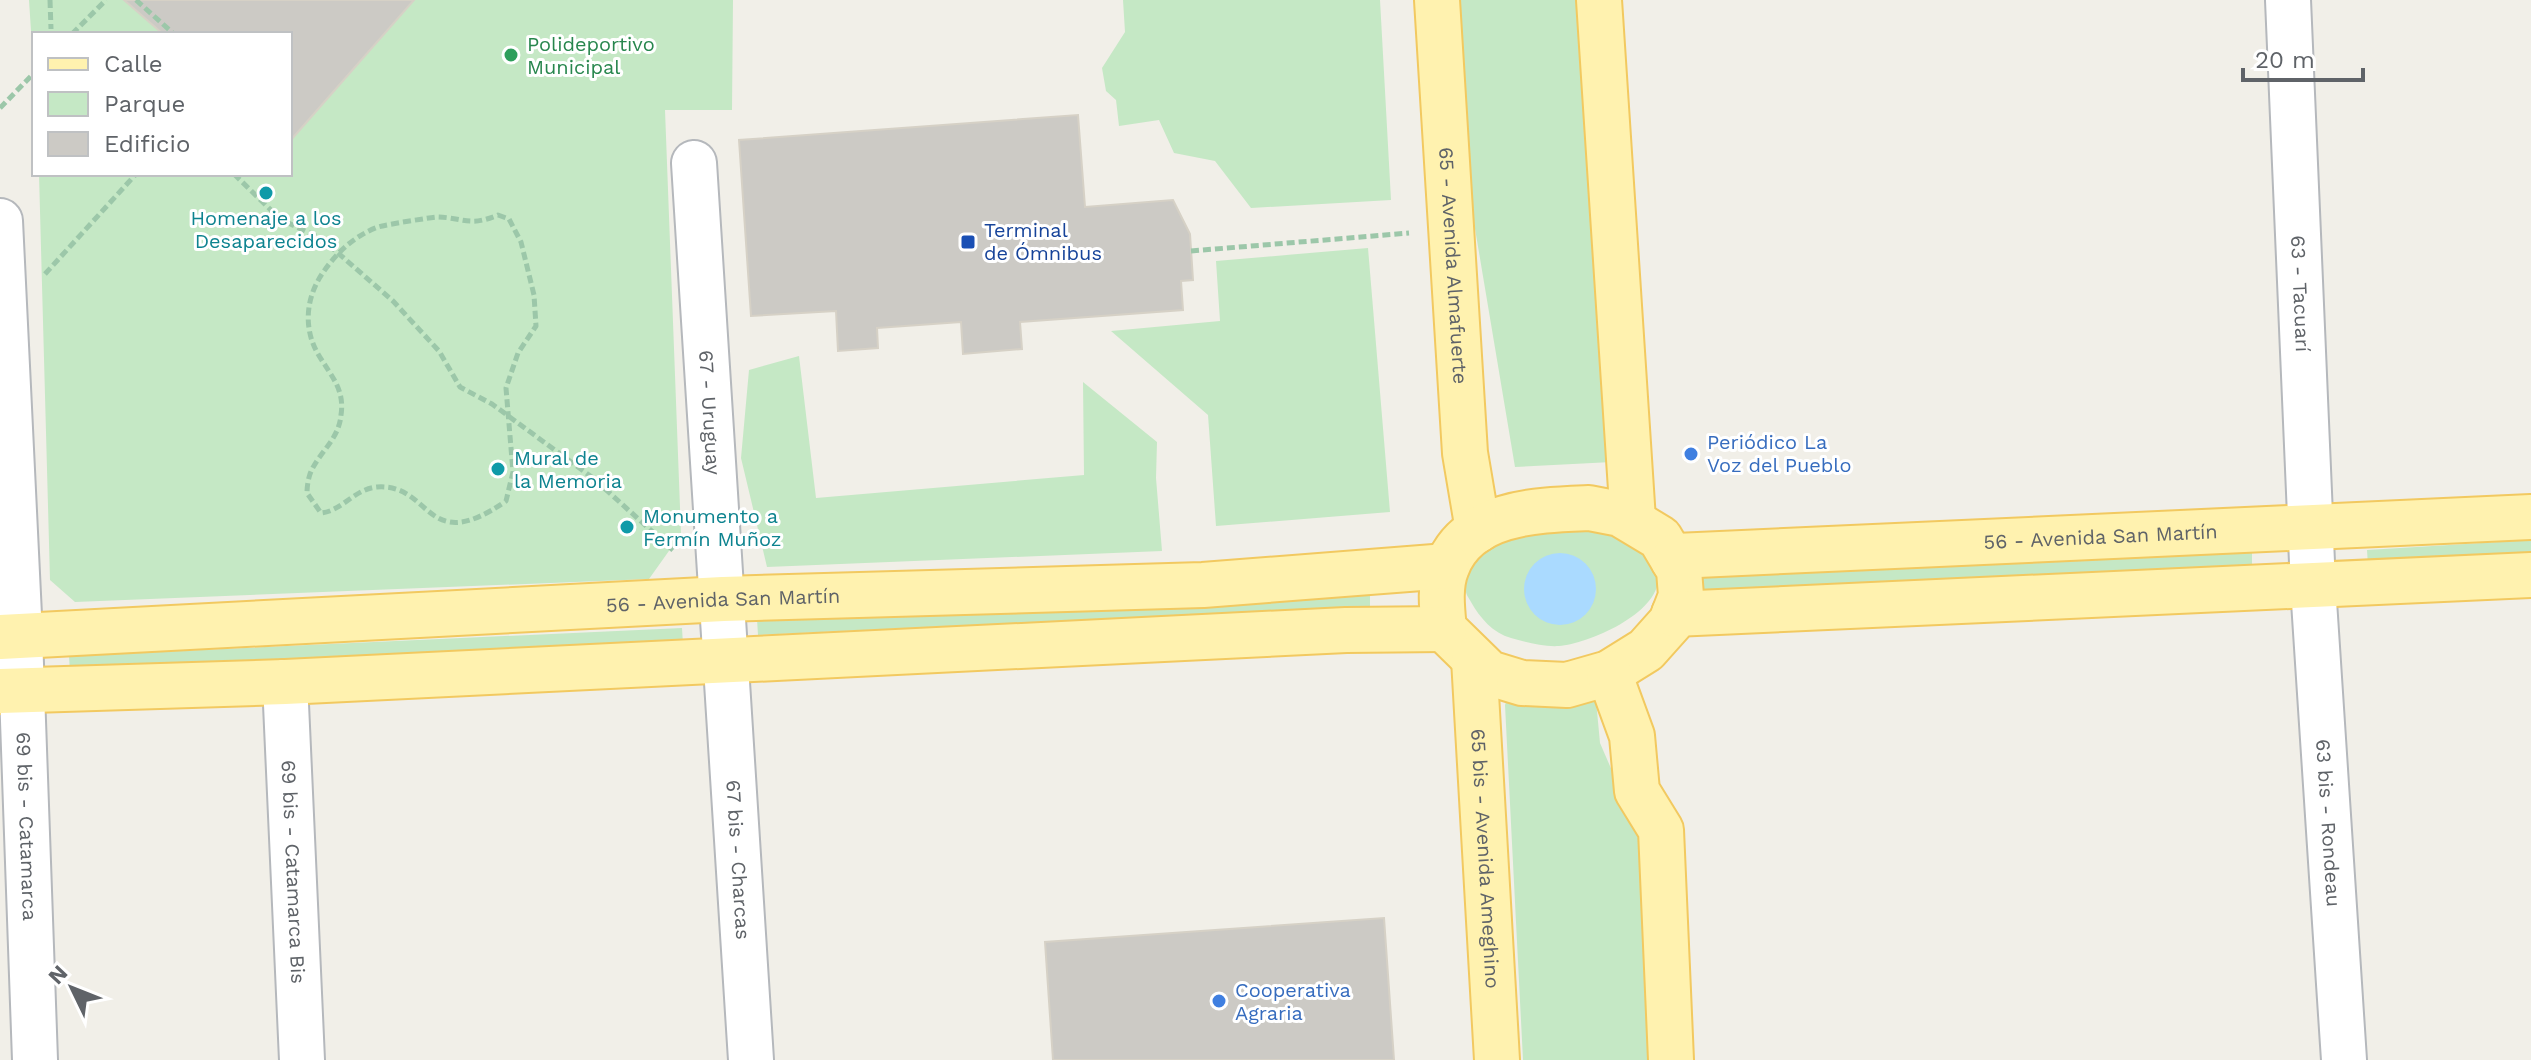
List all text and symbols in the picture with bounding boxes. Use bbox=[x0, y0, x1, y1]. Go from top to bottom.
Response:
legend bbox=[32, 32, 292, 176]
place label: Polideportivo Municipal bbox=[527, 32, 655, 79]
scale bar bbox=[2243, 32, 2363, 82]
marker: Polideportivo Municipal bbox=[502, 46, 520, 64]
text: 20 m bbox=[2255, 46, 2315, 74]
text: Calle bbox=[104, 50, 163, 78]
text: Parque bbox=[104, 90, 185, 118]
text: Edificio bbox=[104, 130, 190, 158]
street label: 65 - Avenida Almafuerte bbox=[1434, 146, 1473, 385]
marker: Homenaje a los Desaparecidos bbox=[257, 184, 275, 202]
place label: Homenaje a los Desaparecidos bbox=[191, 206, 341, 253]
place label: Terminal de Ómnibus bbox=[984, 218, 1102, 265]
marker: Terminal de Ómnibus bbox=[959, 233, 977, 251]
street label: 63 - Tacuarí bbox=[2286, 235, 2315, 353]
street label: 67 - Uruguay bbox=[694, 349, 726, 476]
place label: Periódico La Voz del Pueblo bbox=[1707, 430, 1851, 477]
marker: Periódico La Voz del Pueblo bbox=[1682, 445, 1700, 463]
place label: Mural de la Memoria bbox=[514, 446, 622, 493]
marker: Mural de la Memoria bbox=[489, 460, 507, 478]
place label: Monumento a Fermín Muñoz bbox=[643, 504, 782, 551]
marker: Monumento a Fermín Muñoz bbox=[618, 518, 636, 536]
street label: 56 - Avenida San Martín bbox=[1983, 519, 2218, 554]
street label: 56 - Avenida San Martín bbox=[605, 584, 841, 617]
street label: 65 bis - Avenida Ameghino bbox=[1466, 728, 1505, 989]
street label: 69 bis - Catamarca bbox=[11, 732, 42, 921]
street label: 63 bis - Rondeau bbox=[2311, 738, 2346, 908]
street label: 69 bis - Catamarca Bis bbox=[277, 759, 311, 984]
street label: 67 bis - Charcas bbox=[721, 779, 755, 940]
north arrow bbox=[32, 948, 112, 1028]
text: N bbox=[43, 960, 72, 989]
place label: Cooperativa Agraria bbox=[1235, 978, 1351, 1025]
marker: Cooperativa Agraria bbox=[1210, 992, 1228, 1010]

